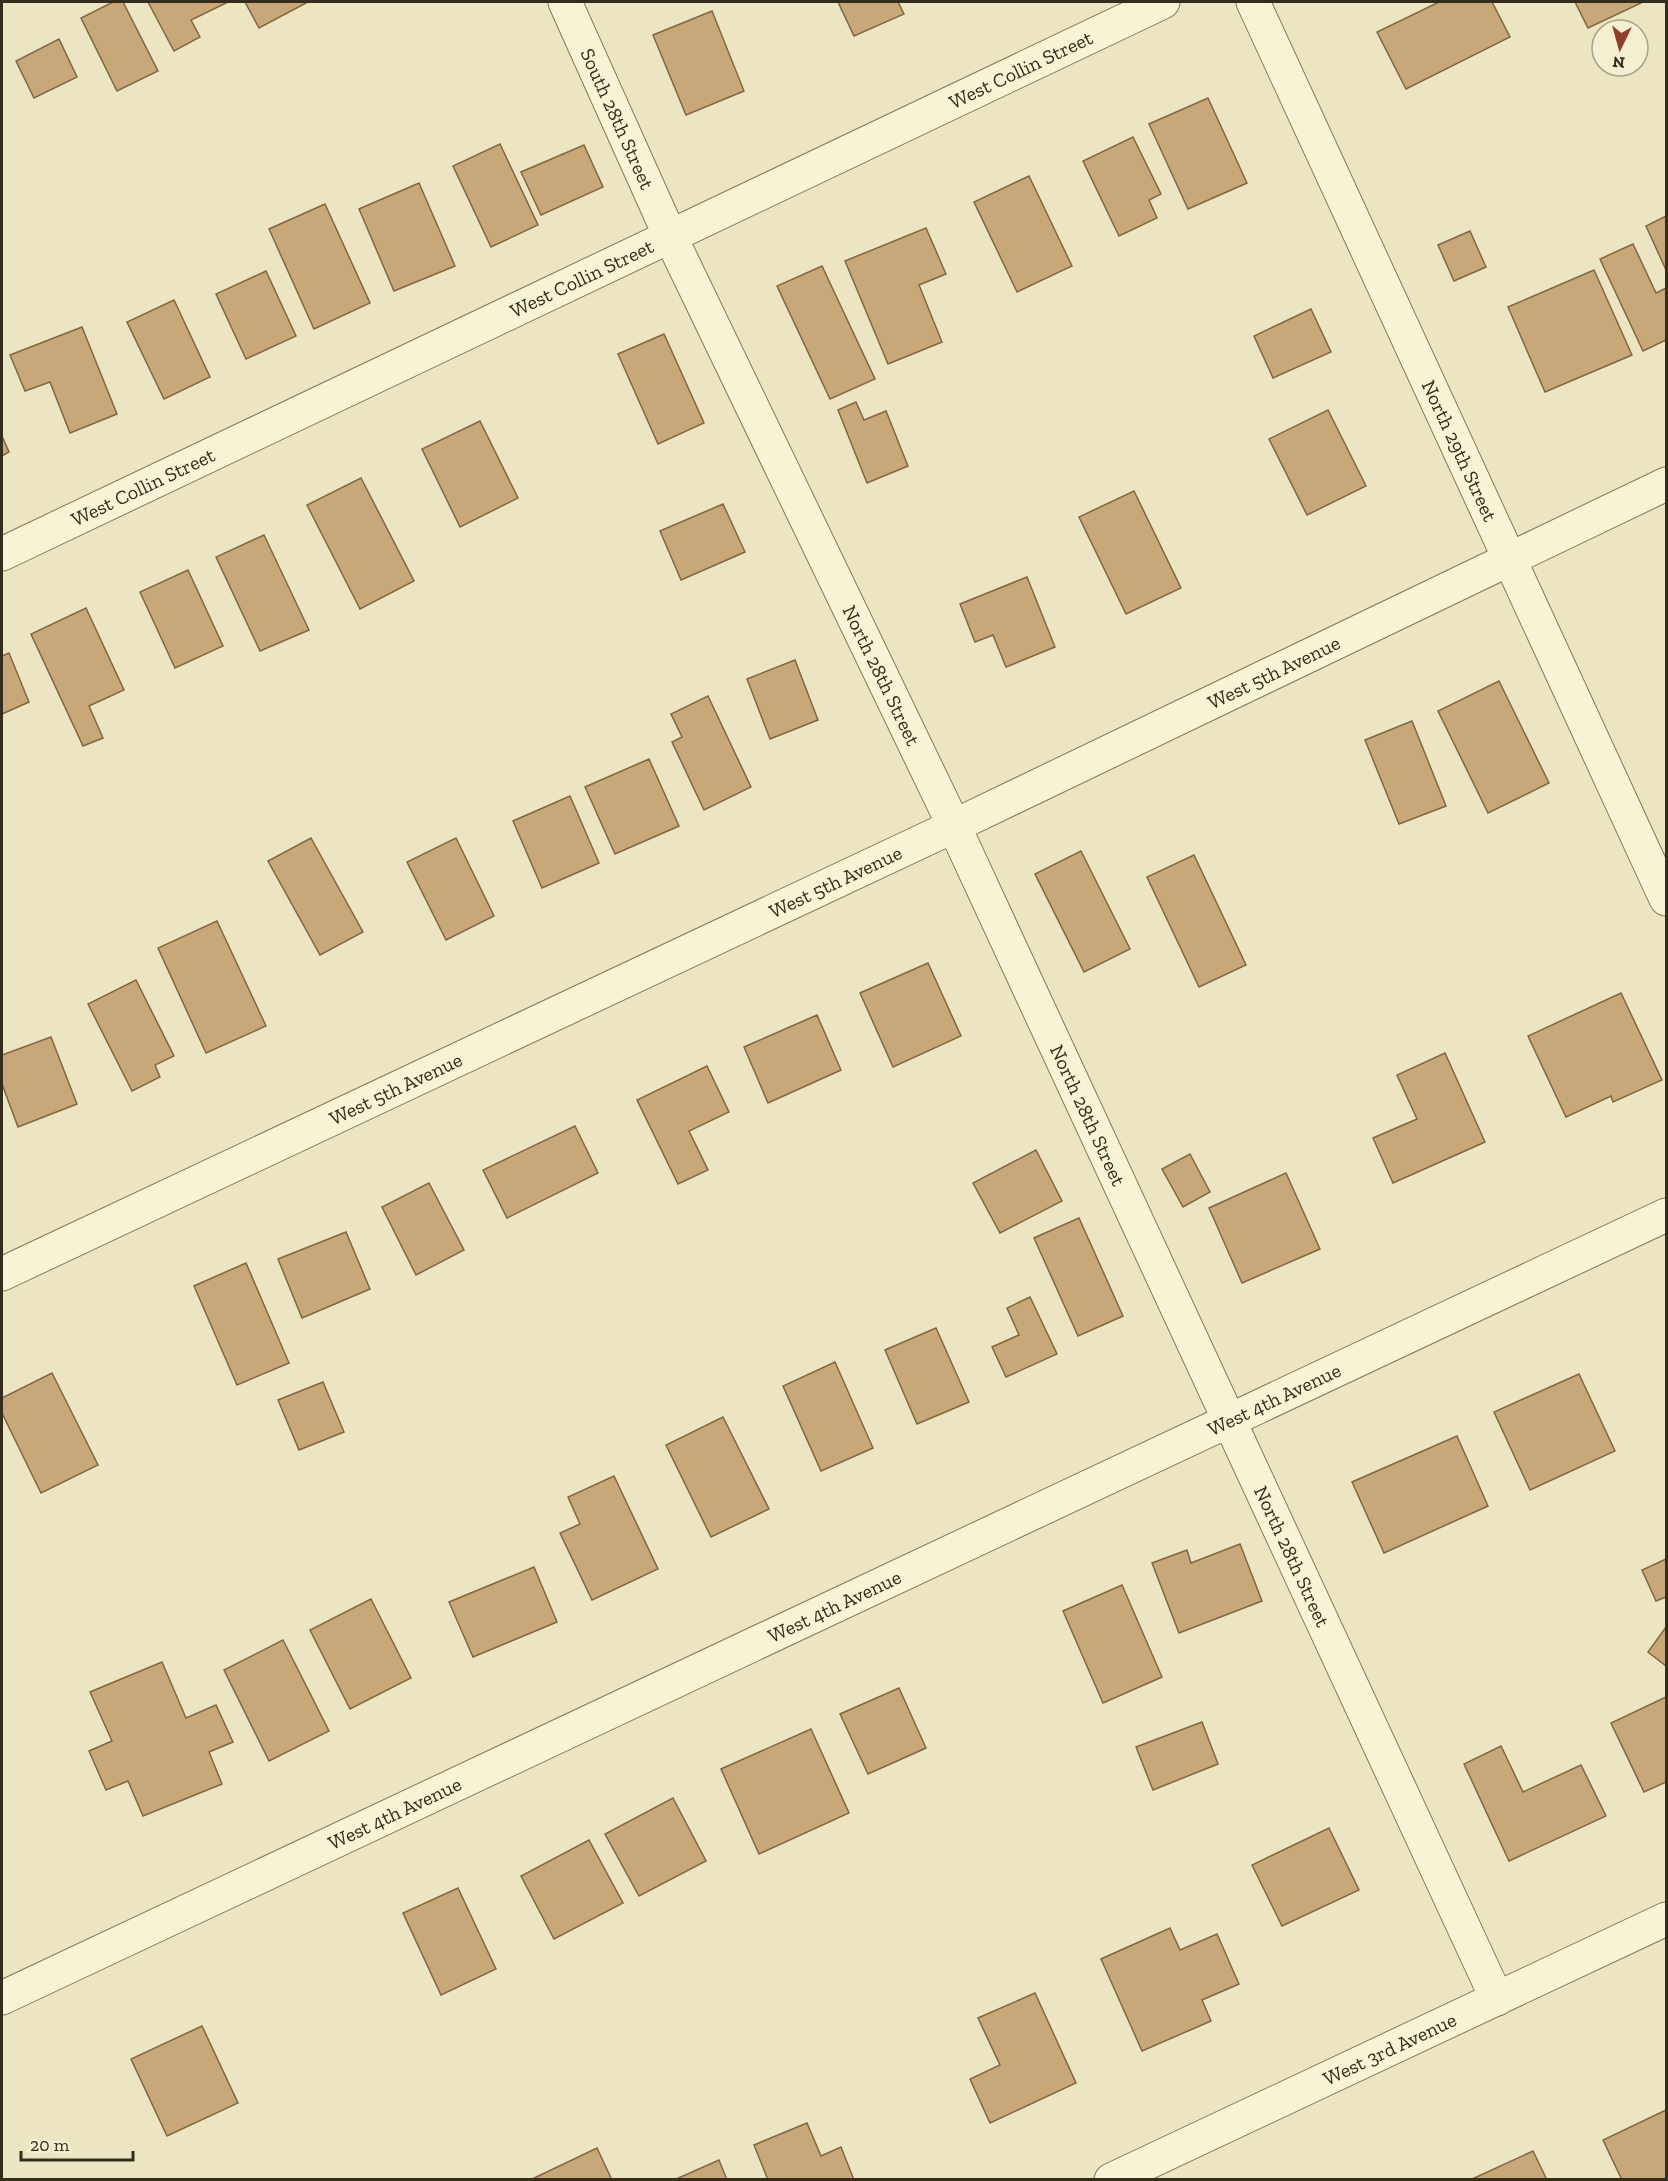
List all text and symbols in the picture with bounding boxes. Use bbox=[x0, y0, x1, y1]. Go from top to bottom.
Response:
north arrow bbox=[1590, 18, 1650, 78]
street label: West Collin Street bbox=[945, 25, 1097, 114]
street label: South 28th Street bbox=[575, 45, 660, 194]
text: N bbox=[1612, 52, 1626, 72]
street label: West Collin Street bbox=[506, 234, 658, 323]
street label: North 29th Street bbox=[1417, 376, 1503, 526]
street label: West Collin Street bbox=[67, 442, 219, 531]
street label: North 28th Street bbox=[838, 601, 926, 750]
street label: West 5th Avenue bbox=[1204, 630, 1344, 714]
street label: West 5th Avenue bbox=[765, 840, 906, 923]
street label: North 28th Street bbox=[1045, 1041, 1131, 1190]
street label: West 5th Avenue bbox=[325, 1047, 466, 1130]
street label: West 4th Avenue bbox=[1204, 1358, 1345, 1441]
street label: North 28th Street bbox=[1249, 1482, 1335, 1631]
street label: West 4th Avenue bbox=[764, 1565, 905, 1648]
street label: West 4th Avenue bbox=[324, 1772, 465, 1855]
street label: West 3rd Avenue bbox=[1319, 2007, 1460, 2091]
scale bar bbox=[21, 2124, 134, 2162]
text: 20 m bbox=[30, 2134, 70, 2156]

